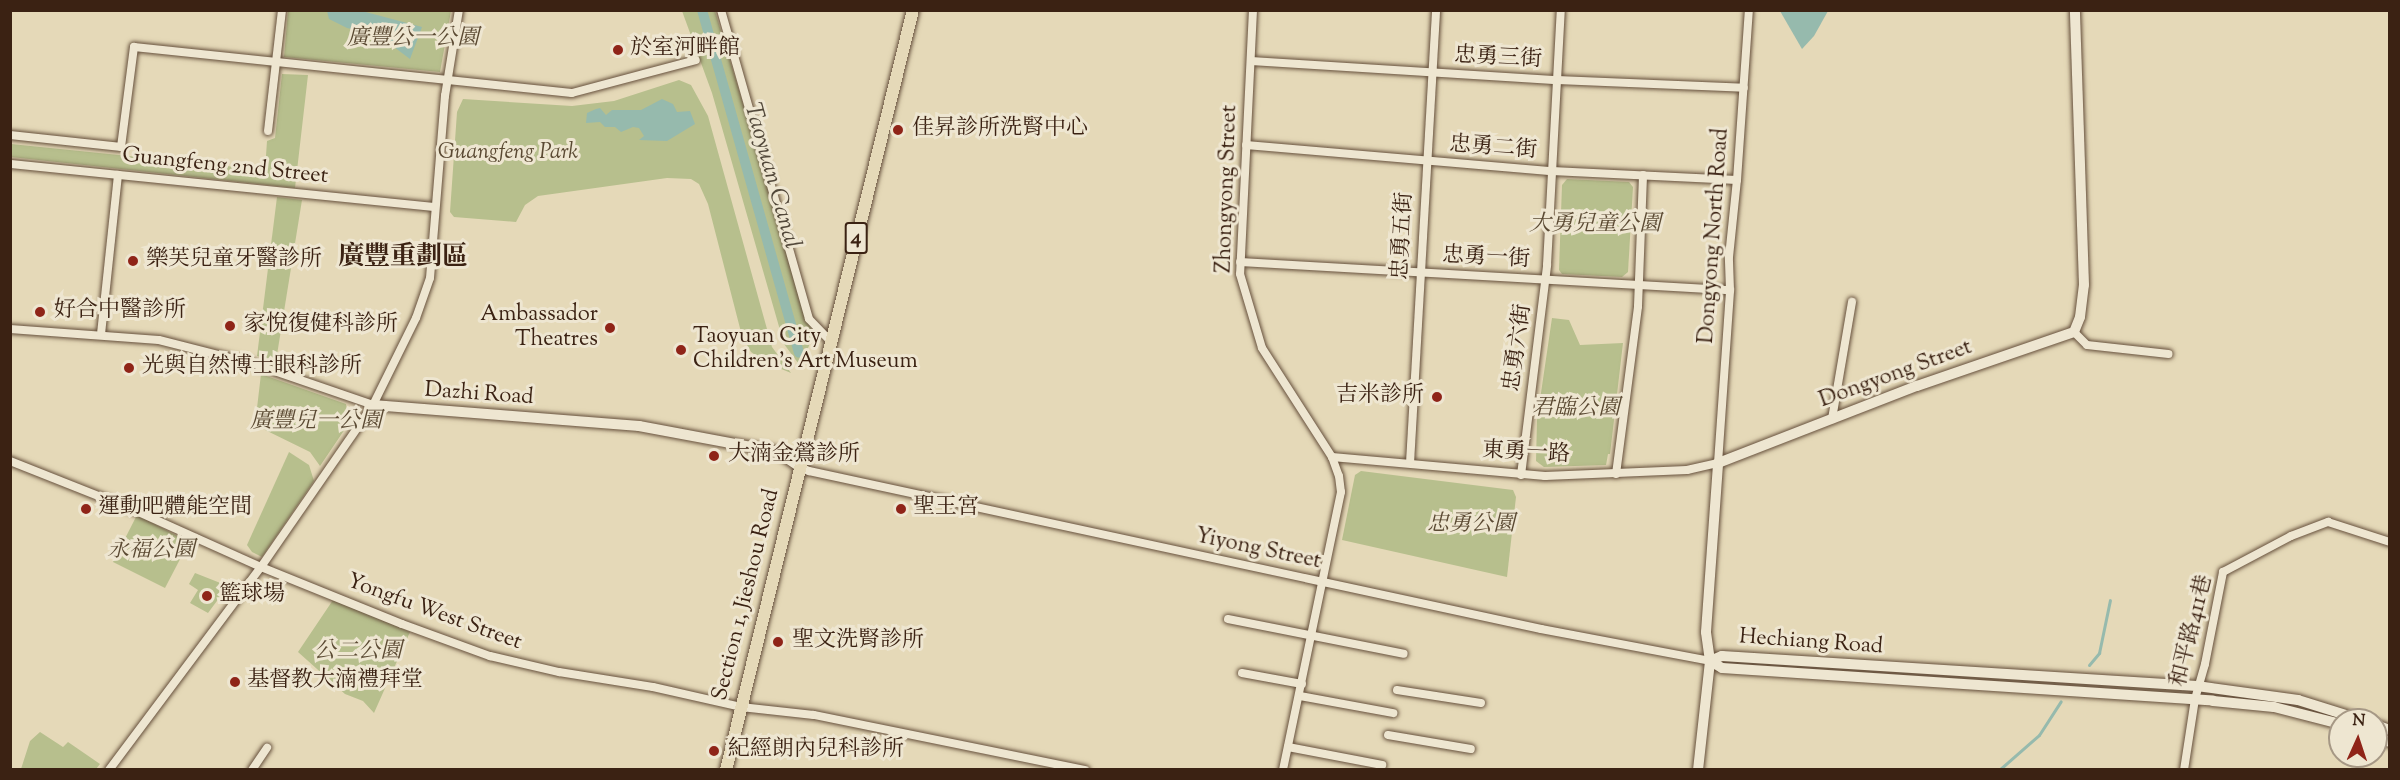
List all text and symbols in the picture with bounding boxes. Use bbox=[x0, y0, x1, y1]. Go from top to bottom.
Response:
park label: 廣豐公一公園 bbox=[347, 27, 479, 53]
place label: 於室河畔館 bbox=[630, 37, 740, 63]
marker: 於室河畔館 bbox=[611, 43, 625, 57]
street label: 忠勇三街 bbox=[1453, 44, 1543, 74]
water label: Taoyuan Canal bbox=[736, 100, 806, 252]
street label: Zhongyong Street bbox=[1212, 104, 1244, 274]
place label: 佳昇診所洗腎中心 bbox=[912, 117, 1088, 143]
marker: 佳昇診所洗腎中心 bbox=[889, 121, 907, 139]
street label: Dongyong North Road bbox=[1694, 127, 1736, 345]
street label: 忠勇二街 bbox=[1448, 133, 1538, 165]
park label: Guangfeng Park bbox=[438, 141, 578, 167]
street label: Guangfeng 2nd Street bbox=[121, 143, 329, 191]
street label: 忠勇五街 bbox=[1389, 191, 1419, 281]
park label: 大勇兒童公園 bbox=[1529, 213, 1661, 239]
road number: 4 bbox=[844, 220, 868, 256]
district label: 廣豐重劃區 bbox=[338, 242, 468, 274]
street label: 忠勇一街 bbox=[1441, 244, 1531, 274]
place label: 樂芙兒童牙醫診所 bbox=[146, 248, 322, 274]
marker: 樂芙兒童牙醫診所 bbox=[124, 252, 142, 270]
place label: 好合中醫診所 bbox=[54, 299, 186, 325]
place label: Ambassador Theatres bbox=[480, 302, 598, 354]
marker: 好合中醫診所 bbox=[31, 303, 49, 321]
street label: 忠勇六街 bbox=[1500, 303, 1538, 393]
place label: 家悅復健科診所 bbox=[244, 313, 398, 339]
marker: 家悅復健科診所 bbox=[221, 317, 239, 335]
marker: Ambassador Theatres bbox=[603, 321, 617, 335]
place label: Taoyuan City Children's Art Museum bbox=[693, 324, 918, 376]
street label: Dongyong Street bbox=[1816, 335, 1976, 415]
marker: Taoyuan City Children's Art Museum bbox=[674, 343, 688, 357]
place label: 光與自然博士眼科診所 bbox=[142, 355, 362, 381]
marker: 光與自然博士眼科診所 bbox=[120, 359, 138, 377]
street label: Dazhi Road bbox=[424, 378, 534, 412]
place label: 吉米診所 bbox=[1336, 384, 1424, 410]
marker: 吉米診所 bbox=[1428, 388, 1446, 406]
park label: 君臨公園 bbox=[1532, 397, 1620, 423]
park label: 廣豐兒一公園 bbox=[250, 410, 382, 436]
street label: 東勇一路 bbox=[1481, 439, 1571, 469]
place label: 大湳金鶯診所 bbox=[728, 443, 860, 469]
marker: 大湳金鶯診所 bbox=[705, 447, 723, 465]
street label: Section 1, Jieshou Road bbox=[708, 486, 786, 704]
place label: 運動吧體能空間 bbox=[98, 496, 252, 522]
place label: 聖王宮 bbox=[913, 496, 979, 522]
marker: 運動吧體能空間 bbox=[79, 502, 93, 516]
marker: 聖王宮 bbox=[894, 502, 908, 516]
park label: 忠勇公園 bbox=[1427, 513, 1515, 539]
street label: Yiyong Street bbox=[1193, 524, 1323, 576]
park label: 永福公園 bbox=[107, 539, 195, 565]
street label: Yongfu West Street bbox=[343, 569, 525, 657]
street label: 和平路411巷 bbox=[2166, 572, 2220, 690]
place label: 籃球場 bbox=[219, 583, 285, 609]
marker: 籃球場 bbox=[200, 589, 214, 603]
street label: Hechiang Road bbox=[1738, 625, 1884, 661]
place label: 聖文洗腎診所 bbox=[792, 629, 924, 655]
marker: 聖文洗腎診所 bbox=[769, 633, 787, 651]
park label: 公二公園 bbox=[314, 640, 402, 666]
place label: 基督教大湳禮拜堂 bbox=[247, 669, 423, 695]
marker: 基督教大湳禮拜堂 bbox=[228, 675, 242, 689]
north arrow bbox=[2328, 708, 2388, 768]
text: N bbox=[2352, 710, 2366, 733]
place label: 紀經朗內兒科診所 bbox=[728, 738, 904, 764]
marker: 紀經朗內兒科診所 bbox=[705, 742, 723, 760]

